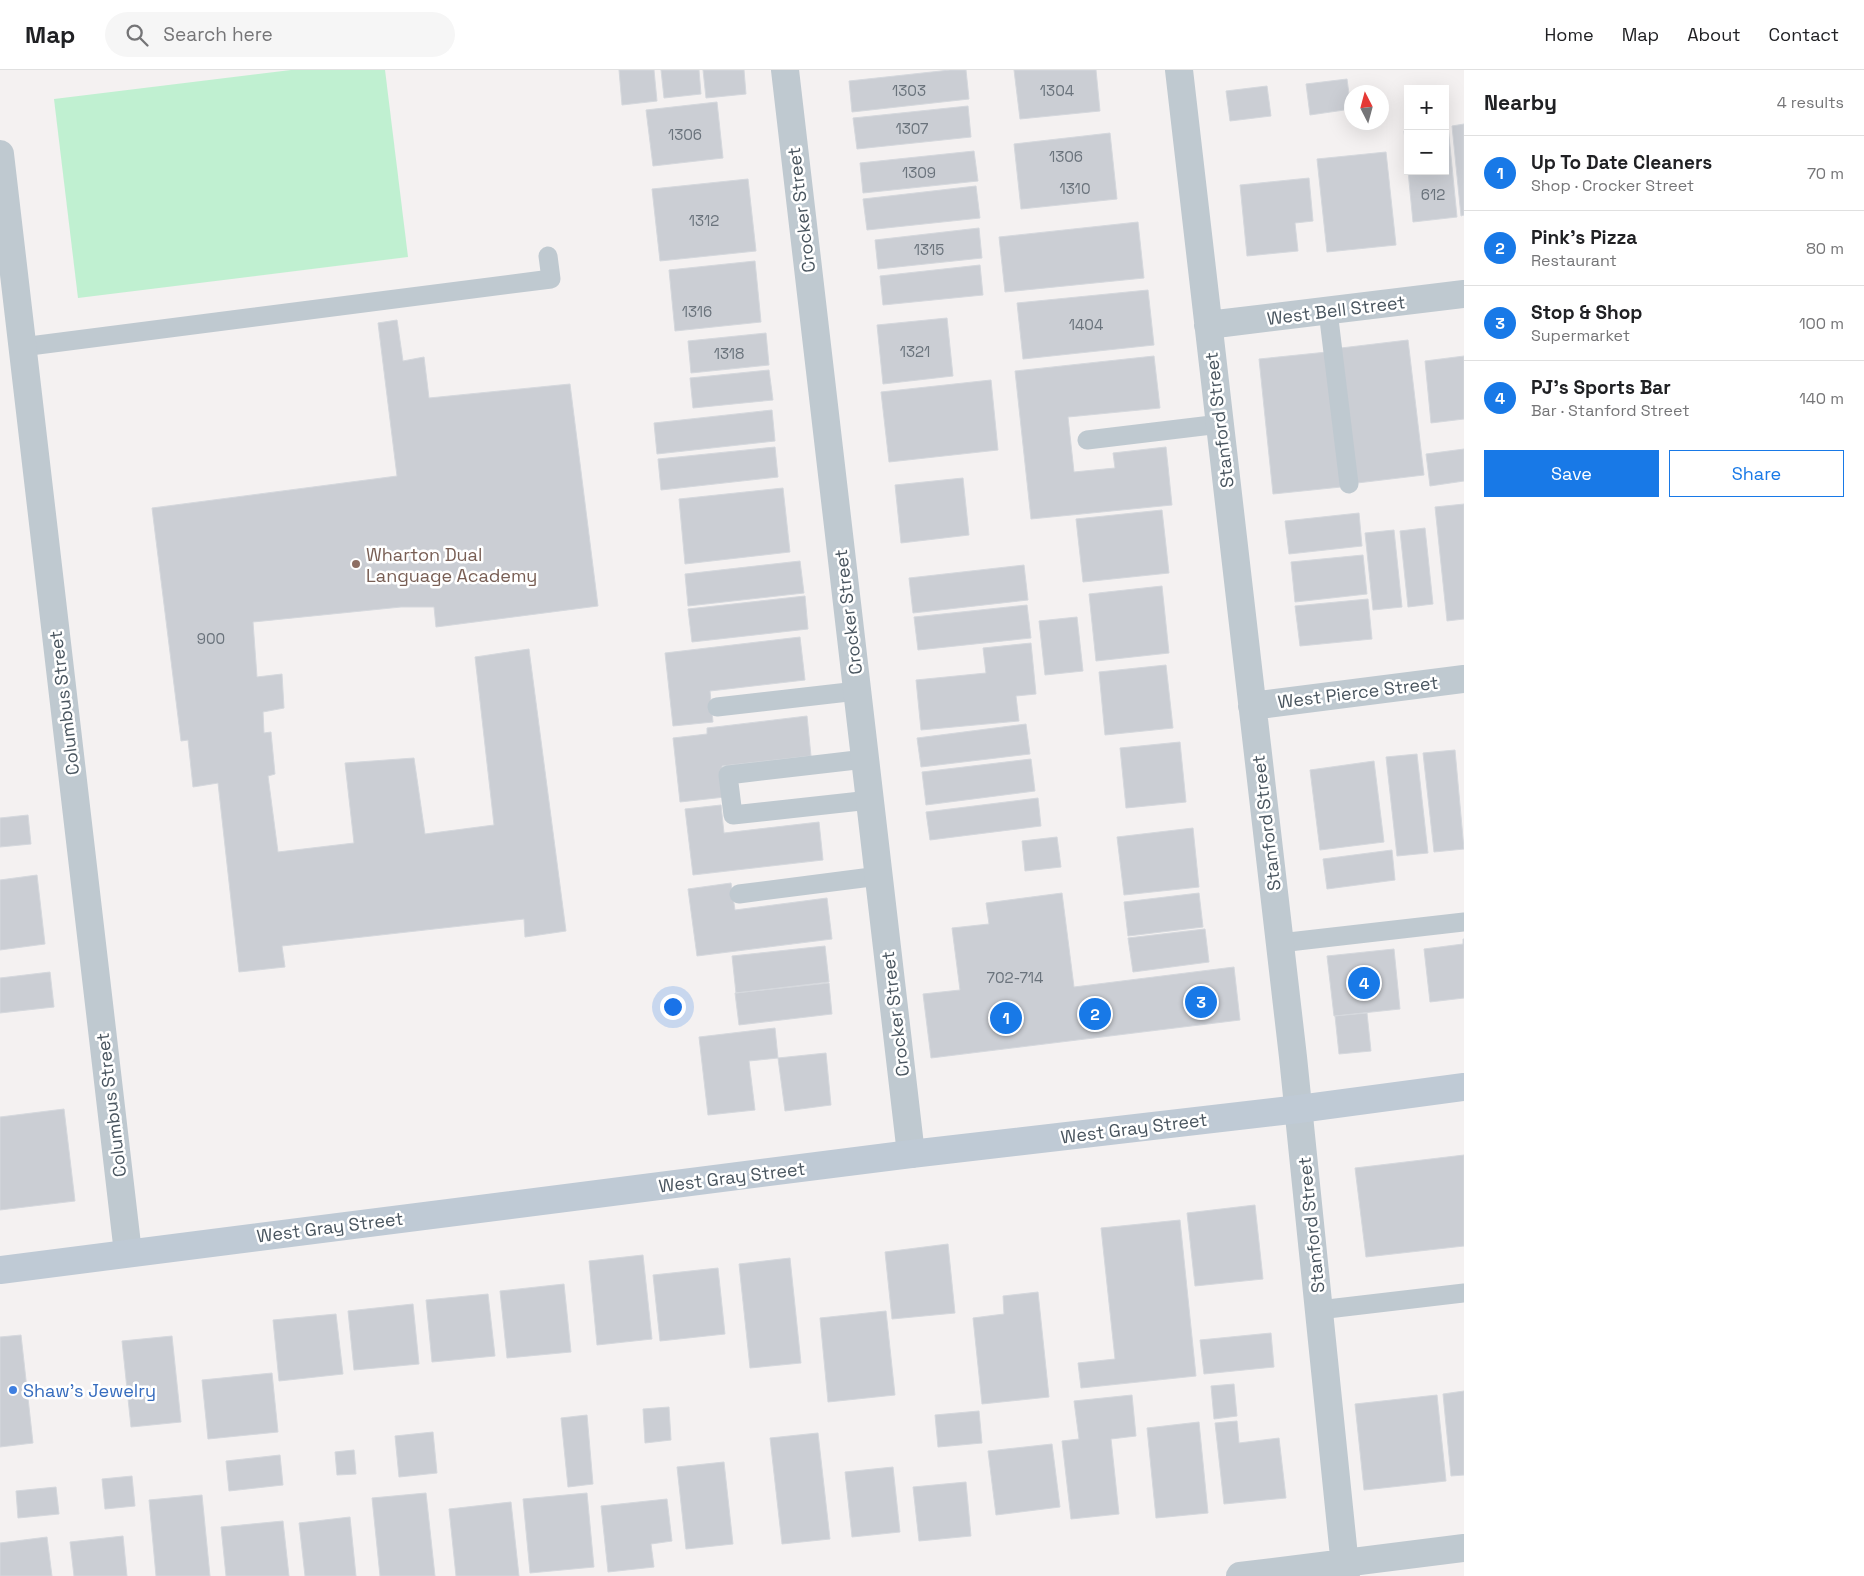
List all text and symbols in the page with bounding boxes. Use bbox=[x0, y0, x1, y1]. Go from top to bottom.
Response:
search box bbox=[105, 12, 455, 57]
text: Map bbox=[25, 19, 75, 50]
icon: search bbox=[123, 21, 151, 49]
text: Search here bbox=[163, 22, 273, 47]
text: Home bbox=[1545, 23, 1594, 46]
text: Map bbox=[1622, 23, 1659, 46]
text: About bbox=[1687, 23, 1741, 46]
text: Contact bbox=[1769, 23, 1839, 46]
house number: 1303 bbox=[892, 81, 926, 100]
house number: 1304 bbox=[1040, 81, 1074, 100]
north arrow bbox=[1344, 85, 1389, 130]
map controls bbox=[1404, 85, 1449, 175]
button: + bbox=[1404, 85, 1449, 130]
text: Nearby bbox=[1484, 89, 1557, 116]
text: 4 results bbox=[1777, 92, 1844, 113]
house number: 1307 bbox=[895, 119, 929, 138]
house number: 1306 bbox=[668, 125, 702, 144]
button: − bbox=[1404, 130, 1449, 175]
street label: Crocker Street bbox=[782, 146, 820, 274]
house number: 1306 bbox=[1049, 147, 1083, 166]
text: Up To Date Cleaners bbox=[1531, 150, 1712, 175]
house number: 1309 bbox=[902, 163, 936, 182]
text: 1 bbox=[1496, 163, 1504, 184]
text: 70 m bbox=[1807, 163, 1844, 184]
text: Shop · Crocker Street bbox=[1531, 175, 1694, 196]
house number: 1310 bbox=[1060, 179, 1091, 198]
house number: 612 bbox=[1421, 185, 1445, 204]
house number: 1312 bbox=[689, 211, 719, 230]
text: Pink's Pizza bbox=[1531, 225, 1637, 250]
text: 2 bbox=[1495, 238, 1505, 259]
text: 80 m bbox=[1806, 238, 1844, 259]
house number: 1315 bbox=[914, 240, 944, 259]
text: Restaurant bbox=[1531, 250, 1617, 271]
street label: West Bell Street bbox=[1265, 290, 1407, 330]
text: Stop & Shop bbox=[1531, 300, 1642, 325]
house number: 1316 bbox=[682, 302, 712, 321]
text: 3 bbox=[1495, 313, 1505, 334]
text: 100 m bbox=[1799, 313, 1844, 334]
house number: 1404 bbox=[1069, 315, 1103, 334]
text: Supermarket bbox=[1531, 325, 1630, 346]
house number: 1321 bbox=[900, 342, 930, 361]
house number: 1318 bbox=[714, 344, 744, 363]
street label: Stanford Street bbox=[1199, 351, 1239, 489]
text: PJ's Sports Bar bbox=[1531, 375, 1671, 400]
text: 4 bbox=[1495, 388, 1505, 409]
text: 140 m bbox=[1799, 388, 1844, 409]
text: Bar · Stanford Street bbox=[1531, 400, 1690, 421]
button: Save bbox=[1484, 450, 1659, 497]
button: Share bbox=[1669, 450, 1844, 497]
place label: Wharton Dual Language Academy bbox=[366, 543, 537, 587]
street label: Crocker Street bbox=[829, 548, 867, 676]
marker: Wharton Dual Language Academy bbox=[350, 558, 362, 570]
street label: Columbus Street bbox=[44, 629, 84, 777]
house number: 900 bbox=[197, 629, 225, 648]
street label: West Pierce Street bbox=[1276, 671, 1440, 713]
street label: Stanford Street bbox=[1246, 754, 1286, 892]
street label: Crocker Street bbox=[876, 950, 914, 1078]
pin: 4 bbox=[1348, 964, 1380, 1002]
house number: 702-714 bbox=[987, 968, 1043, 987]
pin: 3 bbox=[1185, 983, 1217, 1021]
your location bbox=[660, 994, 686, 1020]
pin: 2 bbox=[1079, 995, 1111, 1033]
pin: 1 bbox=[990, 999, 1022, 1037]
street label: Columbus Street bbox=[91, 1031, 131, 1179]
street label: West Gray Street bbox=[1059, 1108, 1209, 1148]
street label: Stanford Street bbox=[1292, 1156, 1330, 1294]
street label: West Gray Street bbox=[657, 1157, 807, 1197]
street label: West Gray Street bbox=[255, 1207, 405, 1247]
place label: Shaw's Jewelry bbox=[23, 1379, 156, 1402]
marker: Shaw's Jewelry bbox=[7, 1384, 19, 1396]

